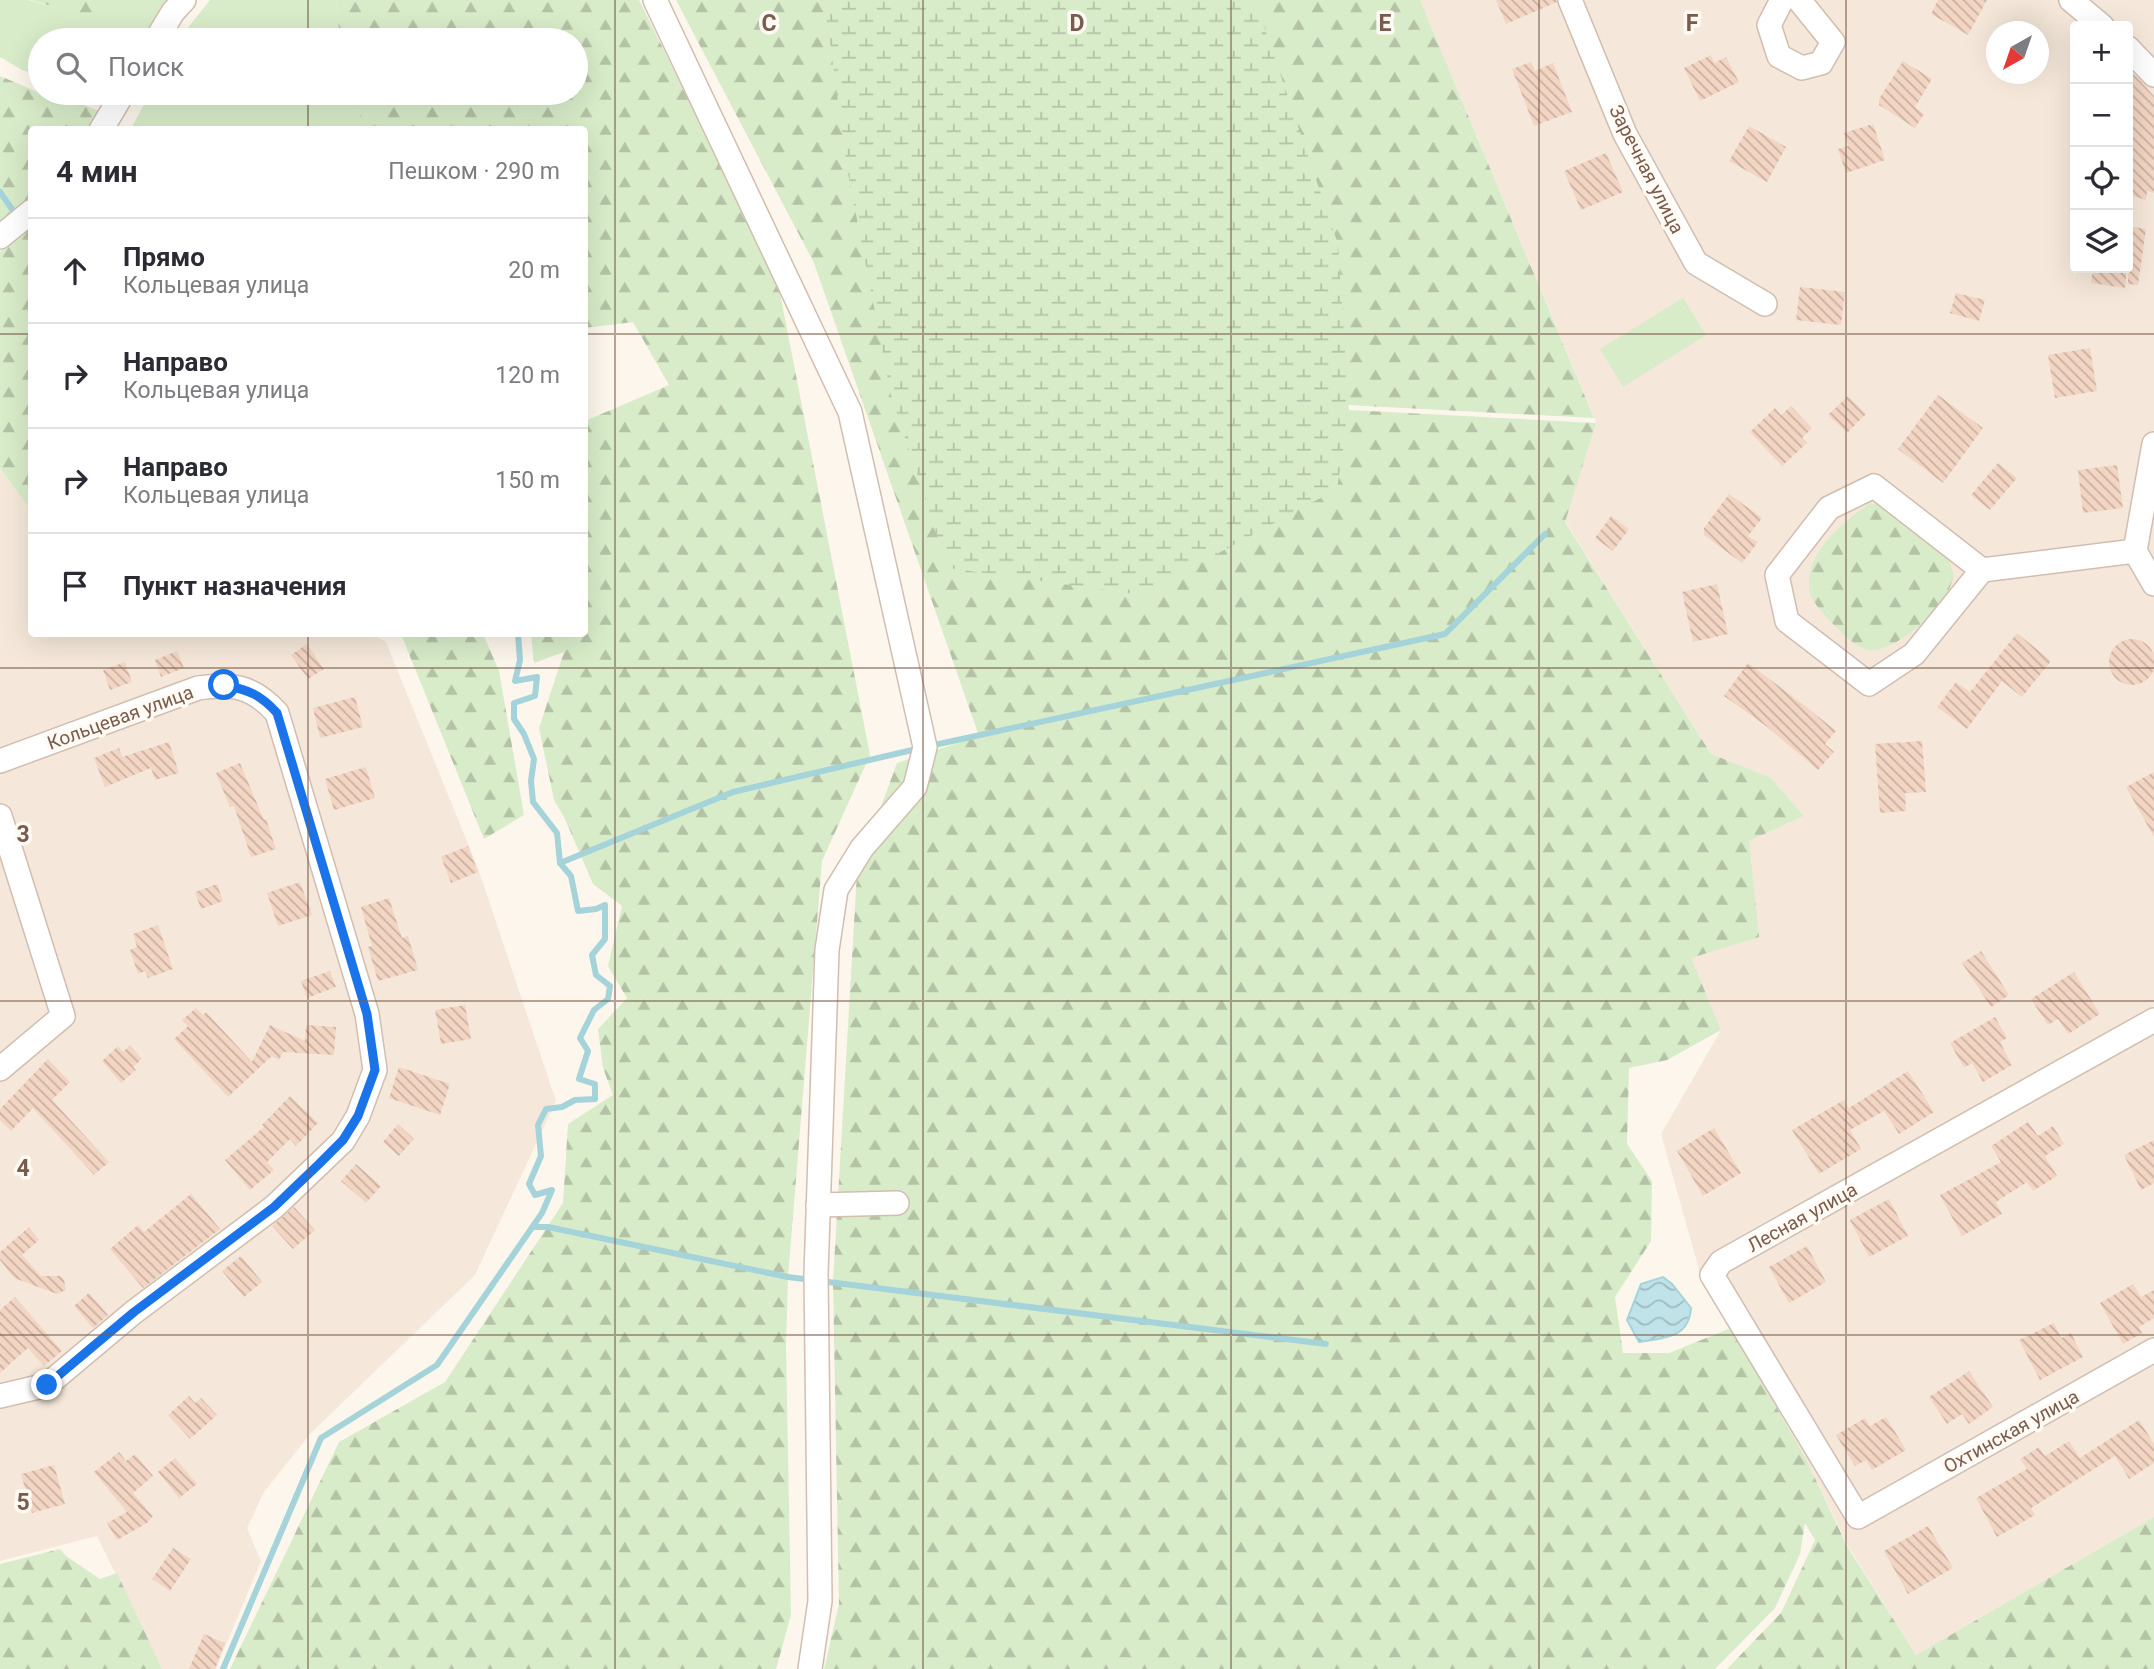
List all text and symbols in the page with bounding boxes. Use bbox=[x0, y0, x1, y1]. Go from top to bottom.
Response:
text: C bbox=[761, 10, 777, 37]
text: D bbox=[1070, 10, 1084, 37]
text: E bbox=[1379, 10, 1392, 37]
text: F bbox=[1686, 10, 1699, 37]
north arrow bbox=[1986, 21, 2049, 84]
map controls bbox=[2070, 21, 2133, 273]
button: + bbox=[2070, 21, 2133, 84]
search box bbox=[28, 28, 588, 105]
icon: search bbox=[52, 48, 90, 86]
text: Поиск bbox=[108, 52, 184, 82]
button: − bbox=[2070, 84, 2133, 147]
street label: Заречная улица bbox=[1604, 101, 1689, 237]
button: locate bbox=[2070, 147, 2133, 210]
text: 4 мин bbox=[56, 154, 137, 189]
text: Пешком · 290 m bbox=[388, 158, 560, 185]
button: layers bbox=[2070, 210, 2133, 273]
text: Прямо bbox=[123, 242, 205, 272]
icon: ahead bbox=[56, 252, 94, 290]
text: 20 m bbox=[508, 257, 560, 284]
text: Кольцевая улица bbox=[123, 272, 309, 299]
text: Направо bbox=[123, 347, 228, 377]
icon: right bbox=[56, 357, 94, 395]
text: 120 m bbox=[495, 362, 560, 389]
text: Кольцевая улица bbox=[123, 377, 309, 404]
text: Направо bbox=[123, 452, 228, 482]
icon: right bbox=[56, 462, 94, 500]
text: 150 m bbox=[495, 467, 560, 494]
text: Кольцевая улица bbox=[123, 482, 309, 509]
icon: arrive bbox=[56, 567, 94, 605]
text: Пункт назначения bbox=[123, 571, 347, 601]
route start bbox=[208, 669, 239, 700]
street label: Кольцевая улица bbox=[44, 680, 196, 755]
text: 3 bbox=[16, 821, 30, 848]
text: 4 bbox=[16, 1155, 30, 1182]
street label: Лесная улица bbox=[1743, 1178, 1861, 1257]
route end bbox=[31, 1369, 62, 1400]
street label: Охтинская улица bbox=[1939, 1385, 2083, 1478]
text: 5 bbox=[16, 1489, 30, 1516]

